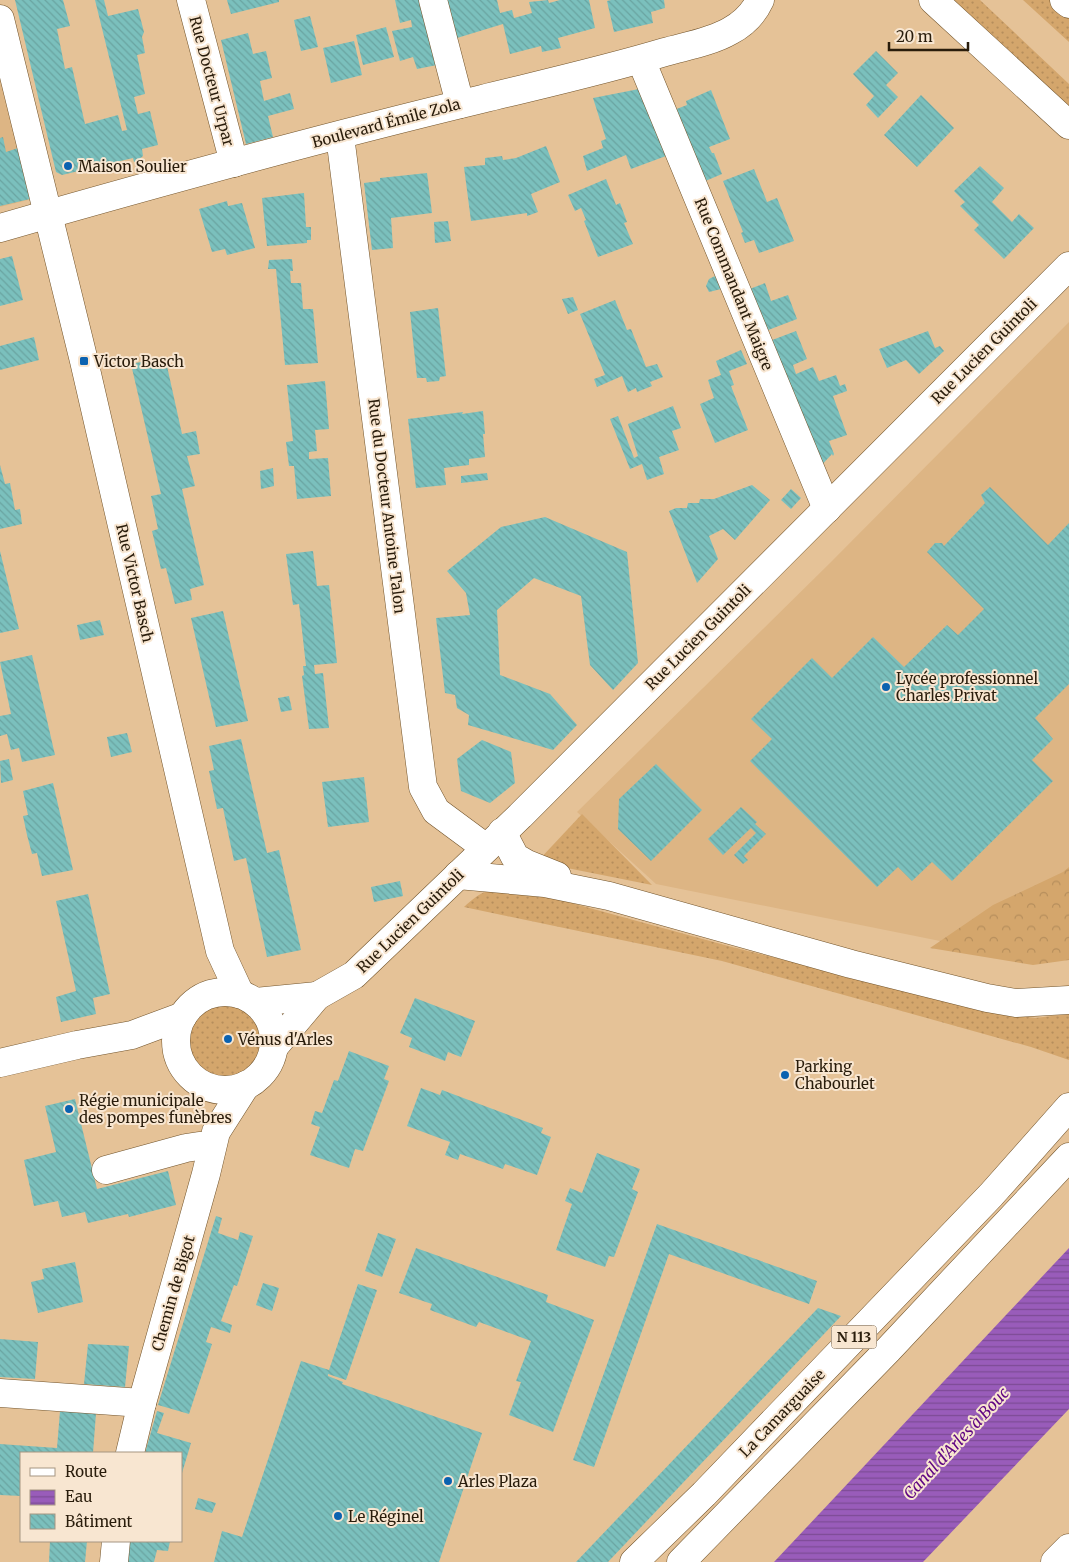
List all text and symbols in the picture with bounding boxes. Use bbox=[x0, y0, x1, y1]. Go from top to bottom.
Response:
street label: Rue Docteur Urpar bbox=[185, 14, 239, 148]
scale bar bbox=[889, 20, 968, 52]
text: 20 m bbox=[896, 27, 933, 46]
street label: Boulevard Émile Zola bbox=[310, 93, 462, 152]
place label: Maison Soulier bbox=[78, 157, 187, 176]
marker: Maison Soulier bbox=[62, 160, 74, 172]
street label: Rue Commandant Maigre bbox=[691, 195, 777, 373]
street label: Rue Lucien Guintoli bbox=[927, 294, 1041, 408]
place label: Victor Basch bbox=[93, 352, 184, 371]
marker: Victor Basch bbox=[78, 355, 90, 367]
street label: Rue du Docteur Antoine Talon bbox=[364, 397, 410, 615]
street label: Rue Victor Basch bbox=[112, 522, 158, 644]
street label: Rue Lucien Guintoli bbox=[641, 580, 755, 694]
place label: Lycée professionnel Charles Privat bbox=[896, 669, 1038, 705]
marker: Lycée professionnel Charles Privat bbox=[880, 681, 892, 693]
street label: Rue Lucien Guintoli bbox=[353, 865, 468, 977]
place label: Vénus d'Arles bbox=[237, 1030, 333, 1049]
marker: Vénus d'Arles bbox=[222, 1033, 234, 1045]
place label: Parking Chabourlet bbox=[795, 1057, 875, 1093]
marker: Parking Chabourlet bbox=[779, 1069, 791, 1081]
place label: Régie municipale des pompes funèbres bbox=[79, 1091, 232, 1127]
marker: Régie municipale des pompes funèbres bbox=[63, 1103, 75, 1115]
street label: Chemin de Bigot bbox=[147, 1233, 199, 1353]
road number: N 113 bbox=[832, 1325, 876, 1348]
street label: La Camarguaise bbox=[735, 1365, 829, 1461]
water label: Canal d'Arles à Bouc bbox=[899, 1382, 1013, 1503]
legend bbox=[20, 1452, 182, 1542]
text: Route bbox=[65, 1462, 107, 1481]
place label: Arles Plaza bbox=[457, 1472, 537, 1491]
marker: Arles Plaza bbox=[442, 1475, 454, 1487]
text: Eau bbox=[65, 1487, 92, 1506]
place label: Le Réginel bbox=[348, 1507, 424, 1526]
marker: Le Réginel bbox=[332, 1510, 344, 1522]
text: Bâtiment bbox=[65, 1512, 133, 1531]

